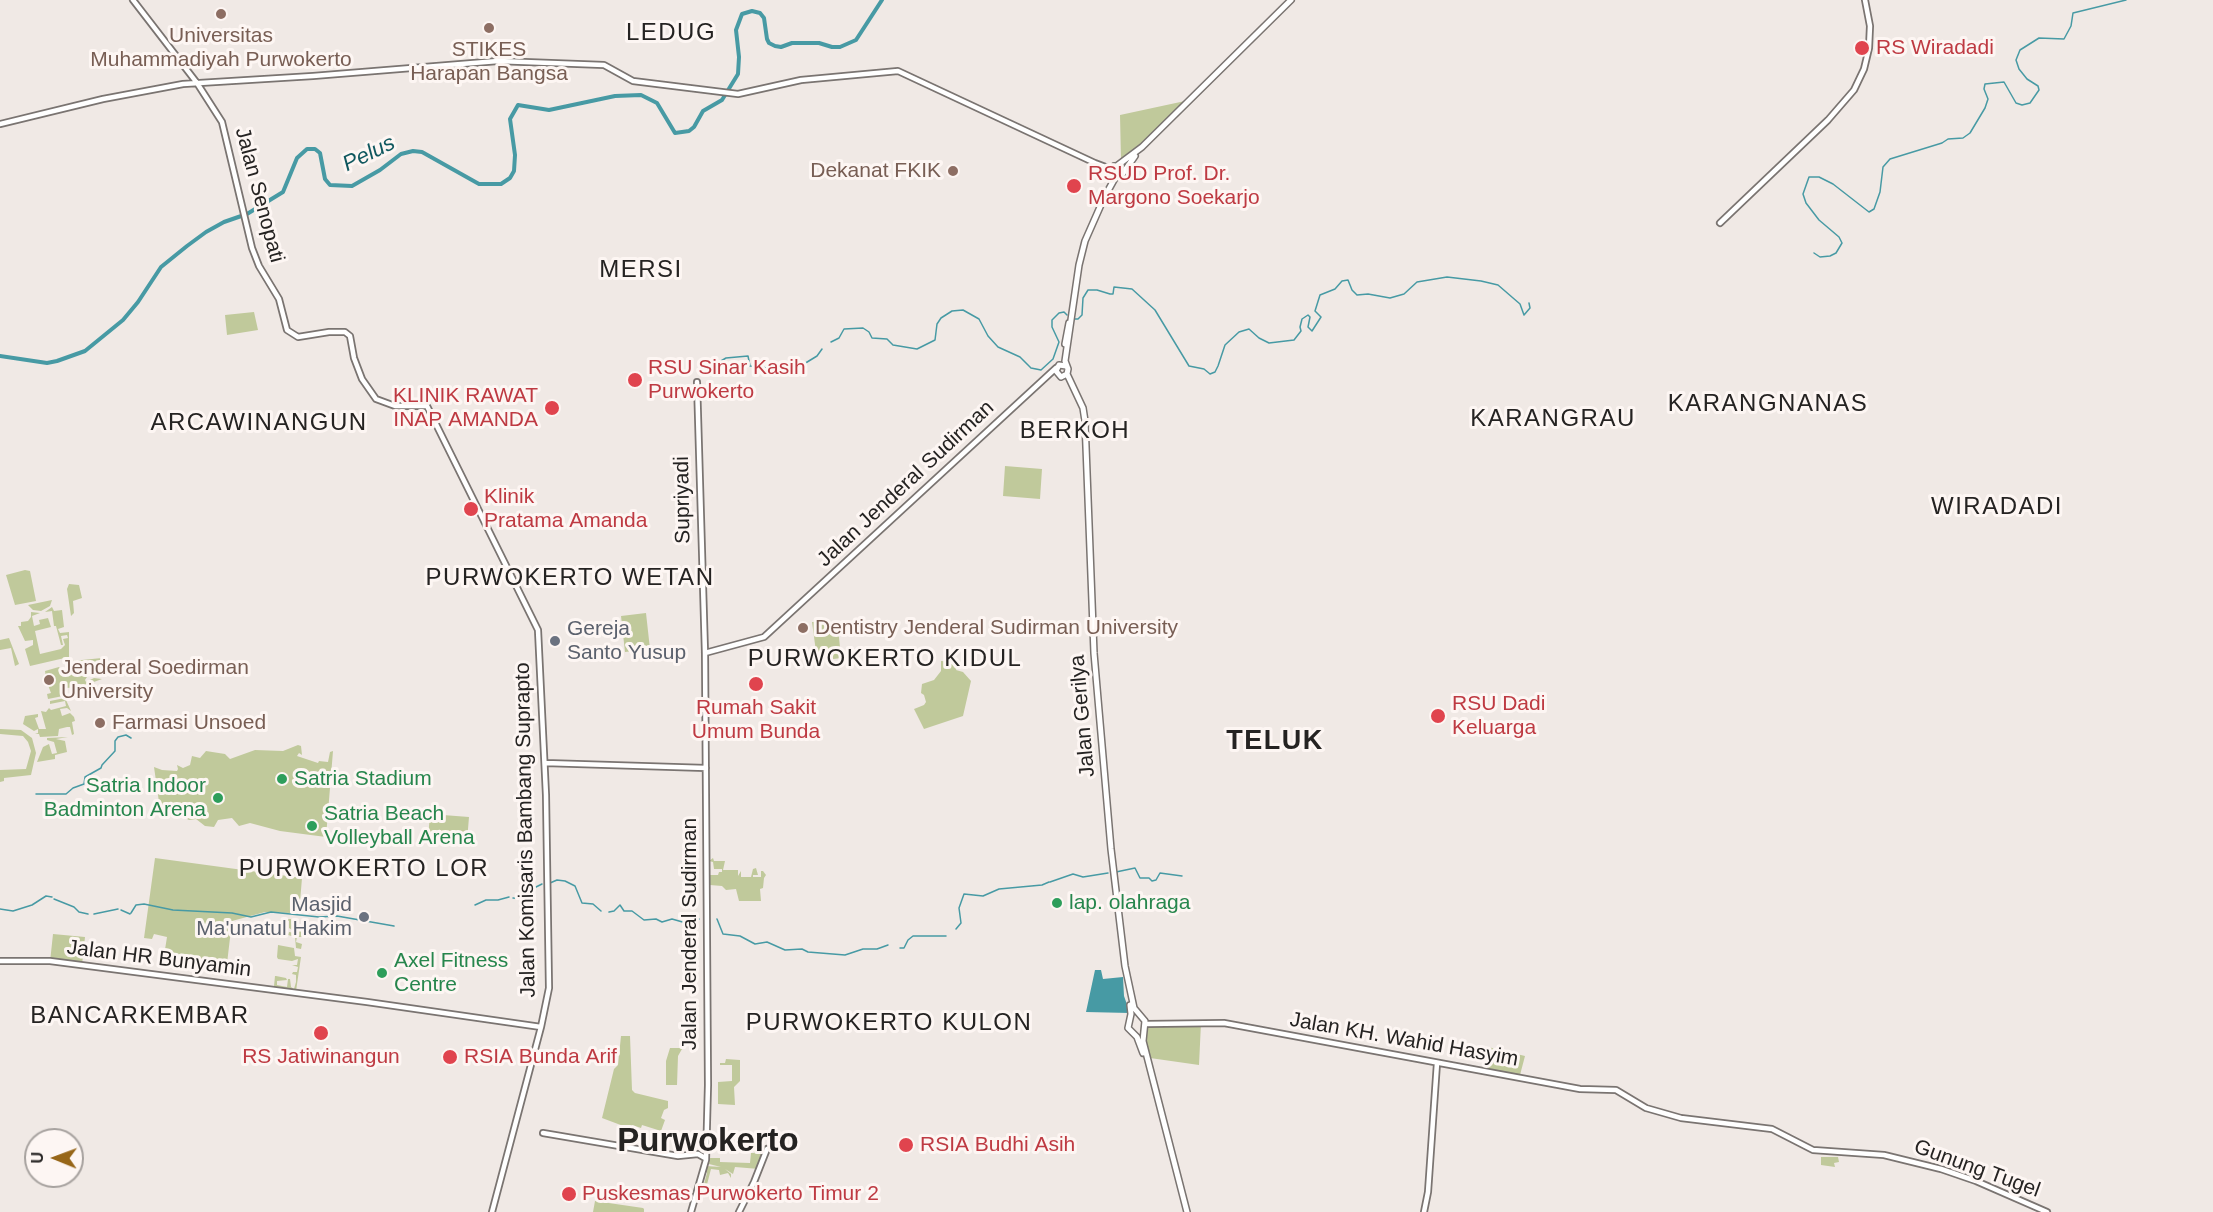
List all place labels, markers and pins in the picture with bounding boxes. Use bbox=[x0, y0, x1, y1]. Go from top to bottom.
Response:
marker: Universitas Muhammadiyah Purwokerto bbox=[214, 7, 228, 21]
marker: STIKES Harapan Bangsa bbox=[482, 21, 496, 35]
place label: Universitas Muhammadiyah Purwokerto bbox=[90, 23, 352, 73]
place label: RS Wiradadi bbox=[1876, 35, 1994, 61]
place label: STIKES Harapan Bangsa bbox=[410, 37, 568, 87]
marker: RS Wiradadi bbox=[1853, 39, 1871, 57]
place label: Dekanat FKIK bbox=[810, 158, 941, 184]
place label: RSUD Prof. Dr. Margono Soekarjo bbox=[1088, 161, 1260, 211]
marker: Dekanat FKIK bbox=[946, 164, 960, 178]
marker: RSUD Prof. Dr. Margono Soekarjo bbox=[1065, 177, 1083, 195]
place label: RSU Sinar Kasih Purwokerto bbox=[648, 355, 806, 405]
marker: RSU Sinar Kasih Purwokerto bbox=[626, 371, 644, 389]
place label: KLINIK RAWAT INAP AMANDA bbox=[393, 383, 538, 433]
marker: KLINIK RAWAT INAP AMANDA bbox=[543, 399, 561, 417]
place label: Klinik Pratama Amanda bbox=[484, 484, 647, 534]
marker: Klinik Pratama Amanda bbox=[462, 500, 480, 518]
place label: Dentistry Jenderal Sudirman University bbox=[815, 615, 1178, 641]
place label: Gereja Santo Yusup bbox=[567, 616, 686, 666]
marker: Dentistry Jenderal Sudirman University bbox=[796, 621, 810, 635]
marker: Gereja Santo Yusup bbox=[548, 634, 562, 648]
place label: Jenderal Soedirman University bbox=[61, 655, 249, 705]
marker: Jenderal Soedirman University bbox=[42, 673, 56, 687]
marker: Rumah Sakit Umum Bunda bbox=[747, 675, 765, 693]
place label: RSU Dadi Keluarga bbox=[1452, 691, 1545, 741]
place label: Rumah Sakit Umum Bunda bbox=[692, 695, 820, 745]
marker: RSU Dadi Keluarga bbox=[1429, 707, 1447, 725]
place label: Farmasi Unsoed bbox=[112, 710, 266, 736]
marker: Farmasi Unsoed bbox=[93, 716, 107, 730]
place label: Satria Stadium bbox=[294, 766, 432, 792]
marker: Satria Stadium bbox=[275, 772, 289, 786]
place label: Satria Indoor Badminton Arena bbox=[44, 773, 206, 823]
marker: Satria Indoor Badminton Arena bbox=[211, 791, 225, 805]
place label: Satria Beach Volleyball Arena bbox=[324, 801, 475, 851]
marker: Satria Beach Volleyball Arena bbox=[305, 819, 319, 833]
place label: lap. olahraga bbox=[1069, 890, 1190, 916]
place label: Masjid Ma'unatul Hakim bbox=[196, 892, 352, 942]
marker: lap. olahraga bbox=[1050, 896, 1064, 910]
marker: Masjid Ma'unatul Hakim bbox=[357, 910, 371, 924]
place label: Axel Fitness Centre bbox=[394, 948, 508, 998]
marker: Axel Fitness Centre bbox=[375, 966, 389, 980]
marker: RS Jatiwinangun bbox=[312, 1024, 330, 1042]
place label: RS Jatiwinangun bbox=[242, 1044, 400, 1070]
place label: RSIA Bunda Arif bbox=[464, 1044, 617, 1070]
marker: RSIA Bunda Arif bbox=[441, 1048, 459, 1066]
place label: RSIA Budhi Asih bbox=[920, 1132, 1075, 1158]
marker: RSIA Budhi Asih bbox=[897, 1136, 915, 1154]
place label: Puskesmas Purwokerto Timur 2 bbox=[582, 1181, 879, 1207]
marker: Puskesmas Purwokerto Timur 2 bbox=[560, 1185, 578, 1203]

